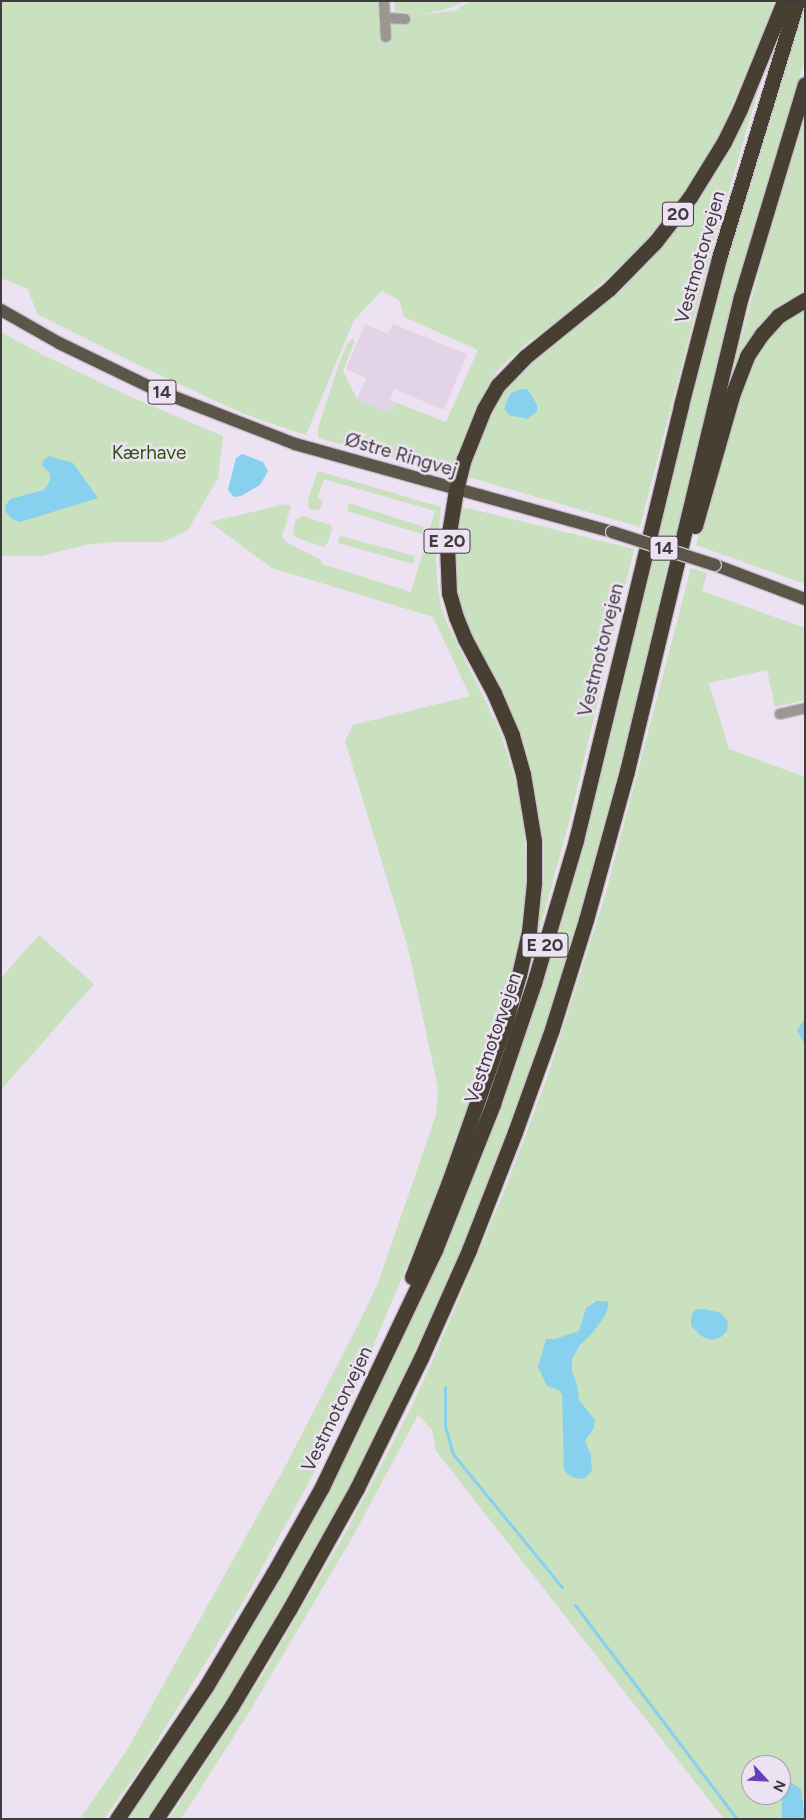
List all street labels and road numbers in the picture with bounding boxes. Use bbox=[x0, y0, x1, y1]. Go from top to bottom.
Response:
street label: Vestmotorvejen bbox=[670, 188, 730, 326]
road number: 20 bbox=[662, 198, 694, 230]
road number: 14 bbox=[147, 377, 177, 408]
street label: Østre Ringvej bbox=[342, 428, 460, 482]
road number: E 20 bbox=[423, 526, 471, 556]
road number: 14 bbox=[649, 532, 679, 564]
street label: Vestmotorvejen bbox=[573, 581, 629, 719]
road number: E 20 bbox=[521, 930, 569, 960]
street label: Vestmotorvejen bbox=[460, 970, 526, 1106]
street label: Vestmotorvejen bbox=[297, 1343, 377, 1475]

